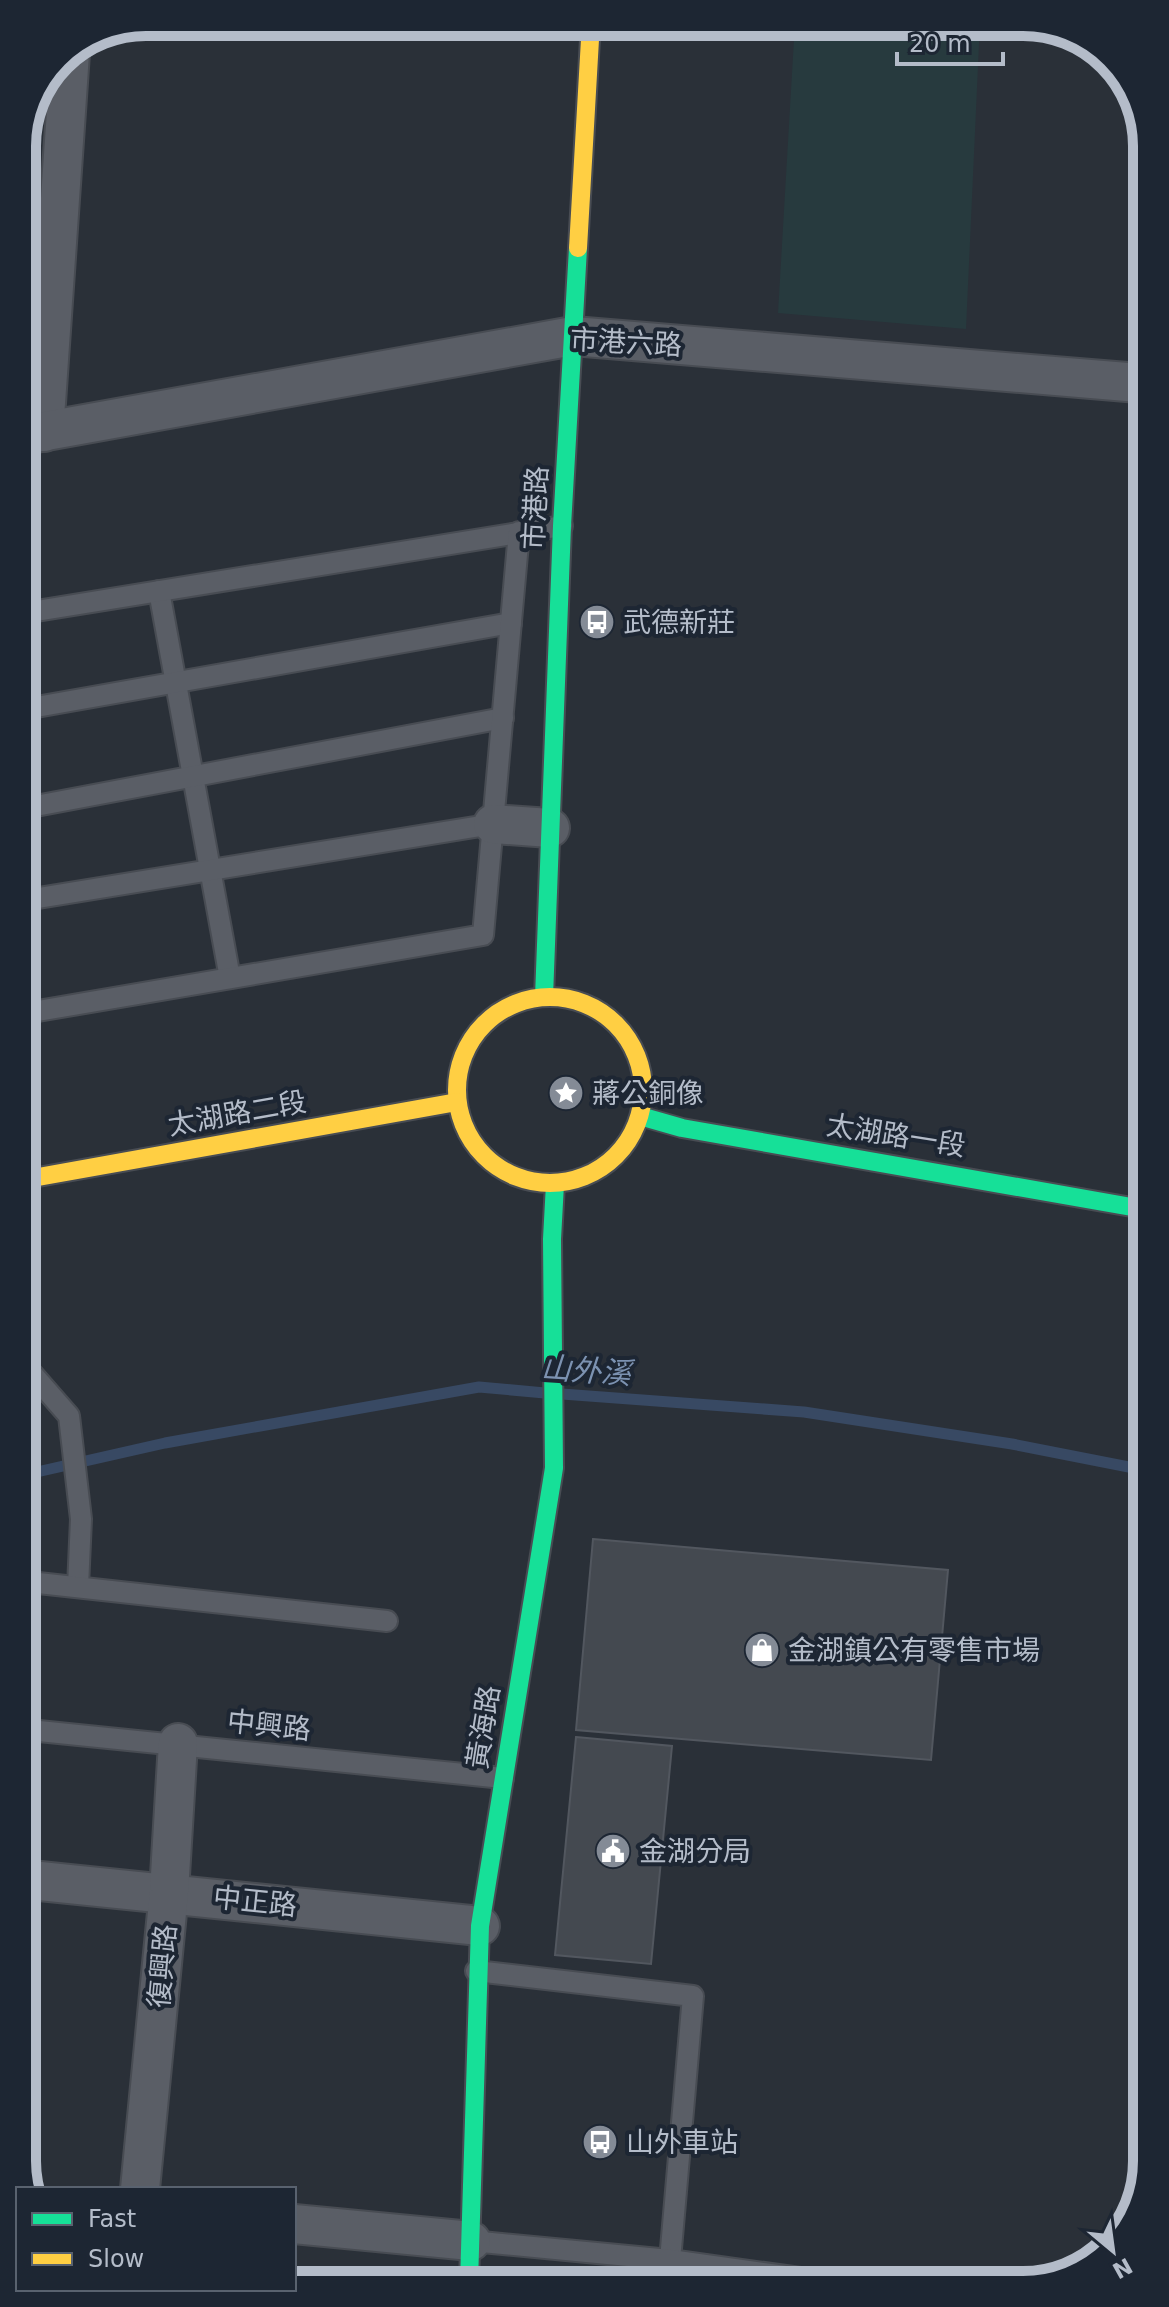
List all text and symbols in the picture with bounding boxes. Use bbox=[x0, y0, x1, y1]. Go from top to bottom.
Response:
scale bar bbox=[897, 16, 1003, 66]
text: 20 m bbox=[909, 30, 971, 58]
street label: 市港六路 bbox=[569, 323, 683, 362]
street label: 市港路 bbox=[517, 465, 554, 551]
bus stop icon: 武德新莊 bbox=[578, 603, 616, 641]
place label: 武德新莊 bbox=[623, 606, 735, 639]
place icon: 蔣公銅像 bbox=[547, 1074, 585, 1112]
place label: 蔣公銅像 bbox=[592, 1077, 704, 1110]
street label: 太湖路二段 bbox=[165, 1085, 309, 1142]
street label: 太湖路一段 bbox=[824, 1108, 968, 1163]
water label: 山外溪 bbox=[540, 1350, 636, 1391]
shop icon: 金湖鎮公有零售市場 bbox=[743, 1631, 781, 1669]
place label: 金湖鎮公有零售市場 bbox=[788, 1634, 1040, 1667]
street label: 黃海路 bbox=[461, 1683, 506, 1771]
street label: 中興路 bbox=[225, 1705, 312, 1746]
public building icon: 金湖分局 bbox=[594, 1832, 632, 1870]
place label: 金湖分局 bbox=[639, 1835, 751, 1868]
street label: 中正路 bbox=[211, 1881, 298, 1922]
street label: 復興路 bbox=[142, 1923, 183, 2009]
bus stop icon: 山外車站 bbox=[581, 2123, 619, 2161]
place label: 山外車站 bbox=[626, 2126, 738, 2159]
legend bbox=[16, 2187, 296, 2291]
text: Fast bbox=[88, 2205, 136, 2233]
north arrow bbox=[1073, 2211, 1153, 2291]
text: Slow bbox=[88, 2245, 144, 2273]
text: N bbox=[1108, 2253, 1137, 2283]

